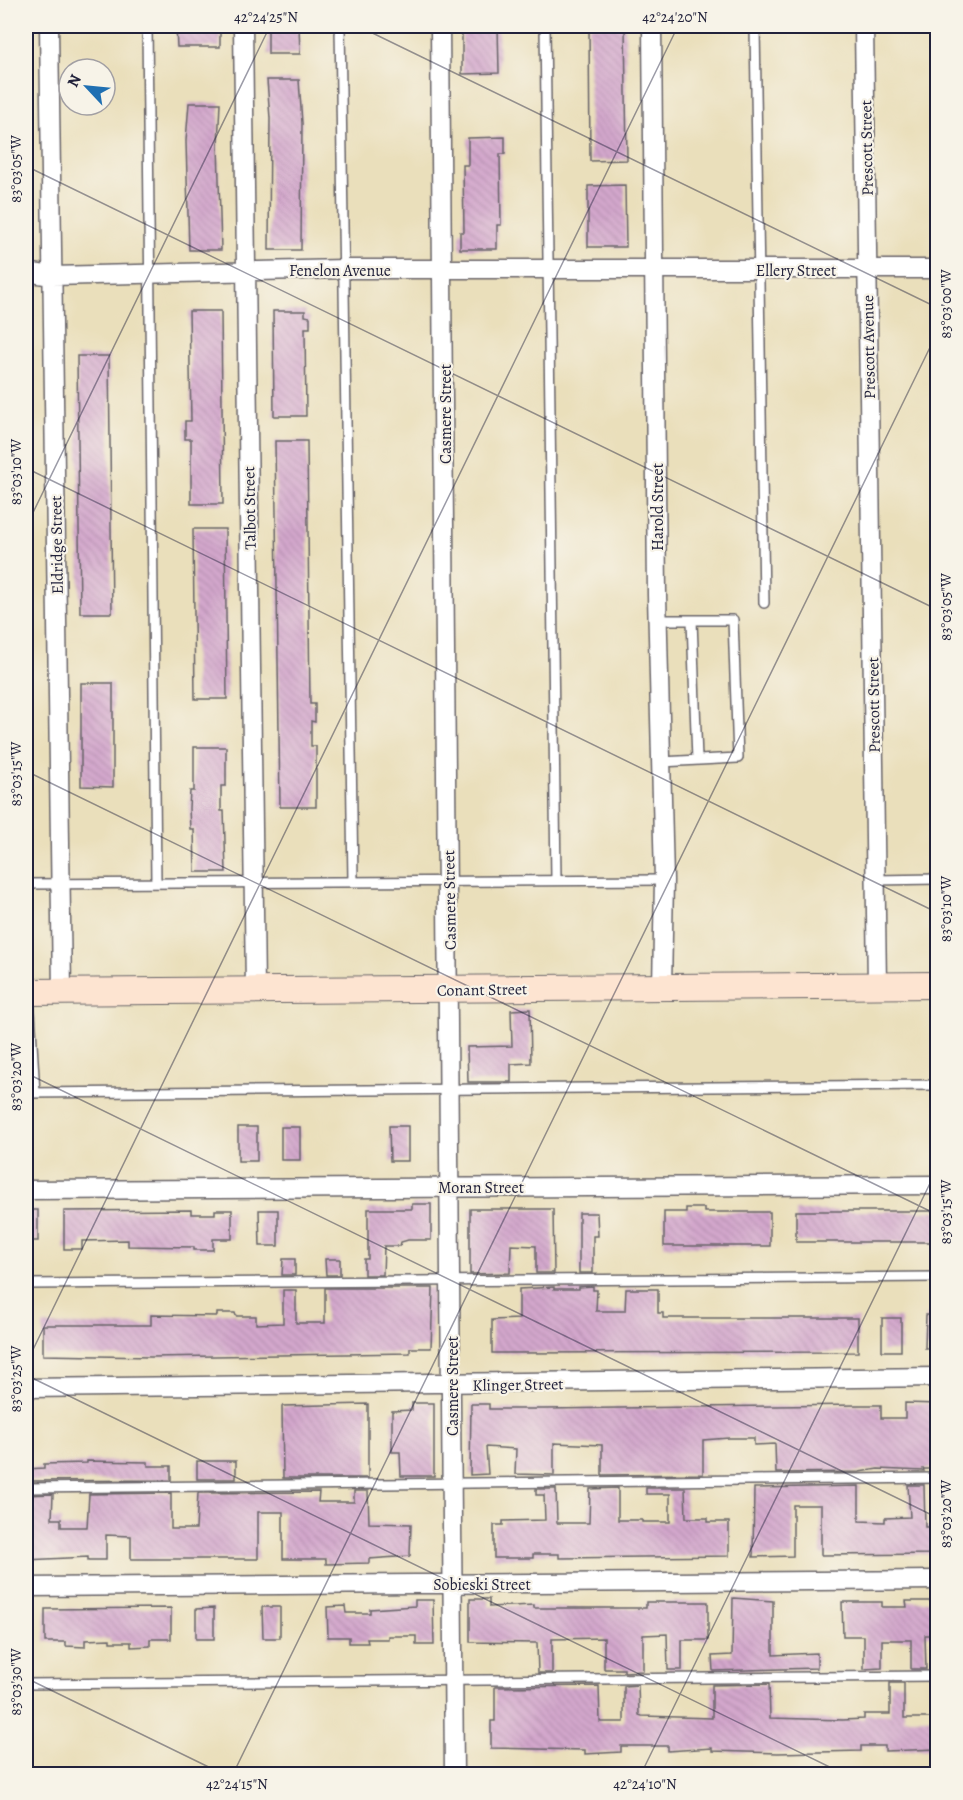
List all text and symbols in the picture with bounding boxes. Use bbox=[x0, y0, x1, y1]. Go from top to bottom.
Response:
text: 42°24'25"N bbox=[234, 7, 298, 27]
text: 42°24'20"N bbox=[642, 7, 708, 27]
north arrow bbox=[57, 57, 117, 117]
text: N bbox=[62, 70, 87, 91]
street label: Prescott Street bbox=[855, 100, 879, 196]
text: 83°03'05"W bbox=[6, 135, 26, 203]
street label: Fenelon Avenue bbox=[289, 260, 391, 282]
street label: Ellery Street bbox=[756, 260, 836, 282]
text: 83°03'00"W bbox=[936, 269, 956, 339]
street label: Prescott Avenue bbox=[857, 295, 881, 399]
street label: Casmere Street bbox=[435, 364, 457, 464]
text: 83°03'10"W bbox=[6, 439, 26, 505]
street label: Harold Street bbox=[647, 463, 669, 551]
street label: Talbot Street bbox=[238, 466, 262, 550]
street label: Eldridge Street bbox=[45, 495, 69, 595]
text: 83°03'05"W bbox=[936, 573, 956, 641]
street label: Prescott Street bbox=[862, 657, 886, 753]
text: 83°03'15"W bbox=[6, 742, 26, 806]
street label: Casmere Street bbox=[438, 850, 462, 950]
text: 83°03'10"W bbox=[936, 876, 956, 942]
street label: Conant Street bbox=[437, 978, 527, 1002]
text: 83°03'20"W bbox=[6, 1043, 26, 1111]
street label: Moran Street bbox=[438, 1177, 524, 1199]
text: 83°03'15"W bbox=[936, 1180, 956, 1244]
street label: Casmere Street bbox=[442, 1336, 464, 1436]
text: 83°03'25"W bbox=[6, 1346, 26, 1412]
street label: Klinger Street bbox=[472, 1373, 564, 1397]
text: 83°03'20"W bbox=[936, 1480, 956, 1548]
street label: Sobieski Street bbox=[433, 1574, 531, 1596]
text: 83°03'30"W bbox=[6, 1648, 26, 1716]
text: 42°24'15"N bbox=[206, 1774, 268, 1794]
text: 42°24'10"N bbox=[613, 1774, 677, 1794]

